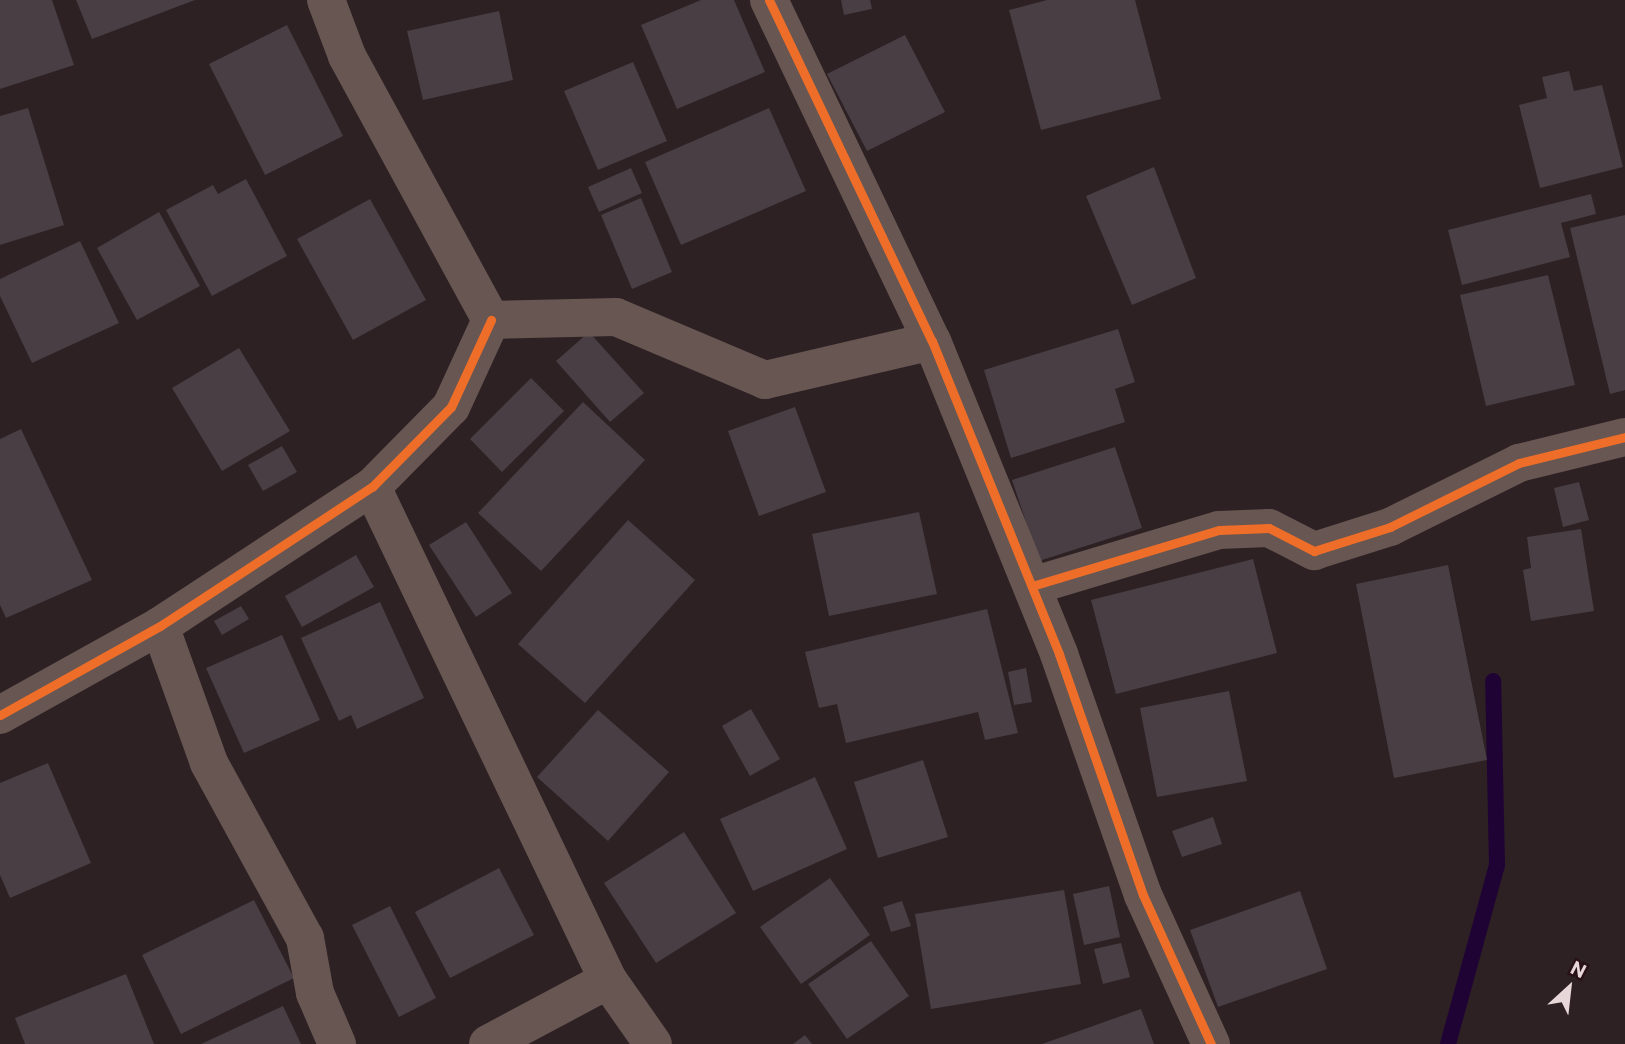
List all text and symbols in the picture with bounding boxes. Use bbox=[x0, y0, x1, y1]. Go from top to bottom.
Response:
north arrow bbox=[1534, 953, 1604, 1023]
text: N bbox=[1567, 955, 1590, 982]

